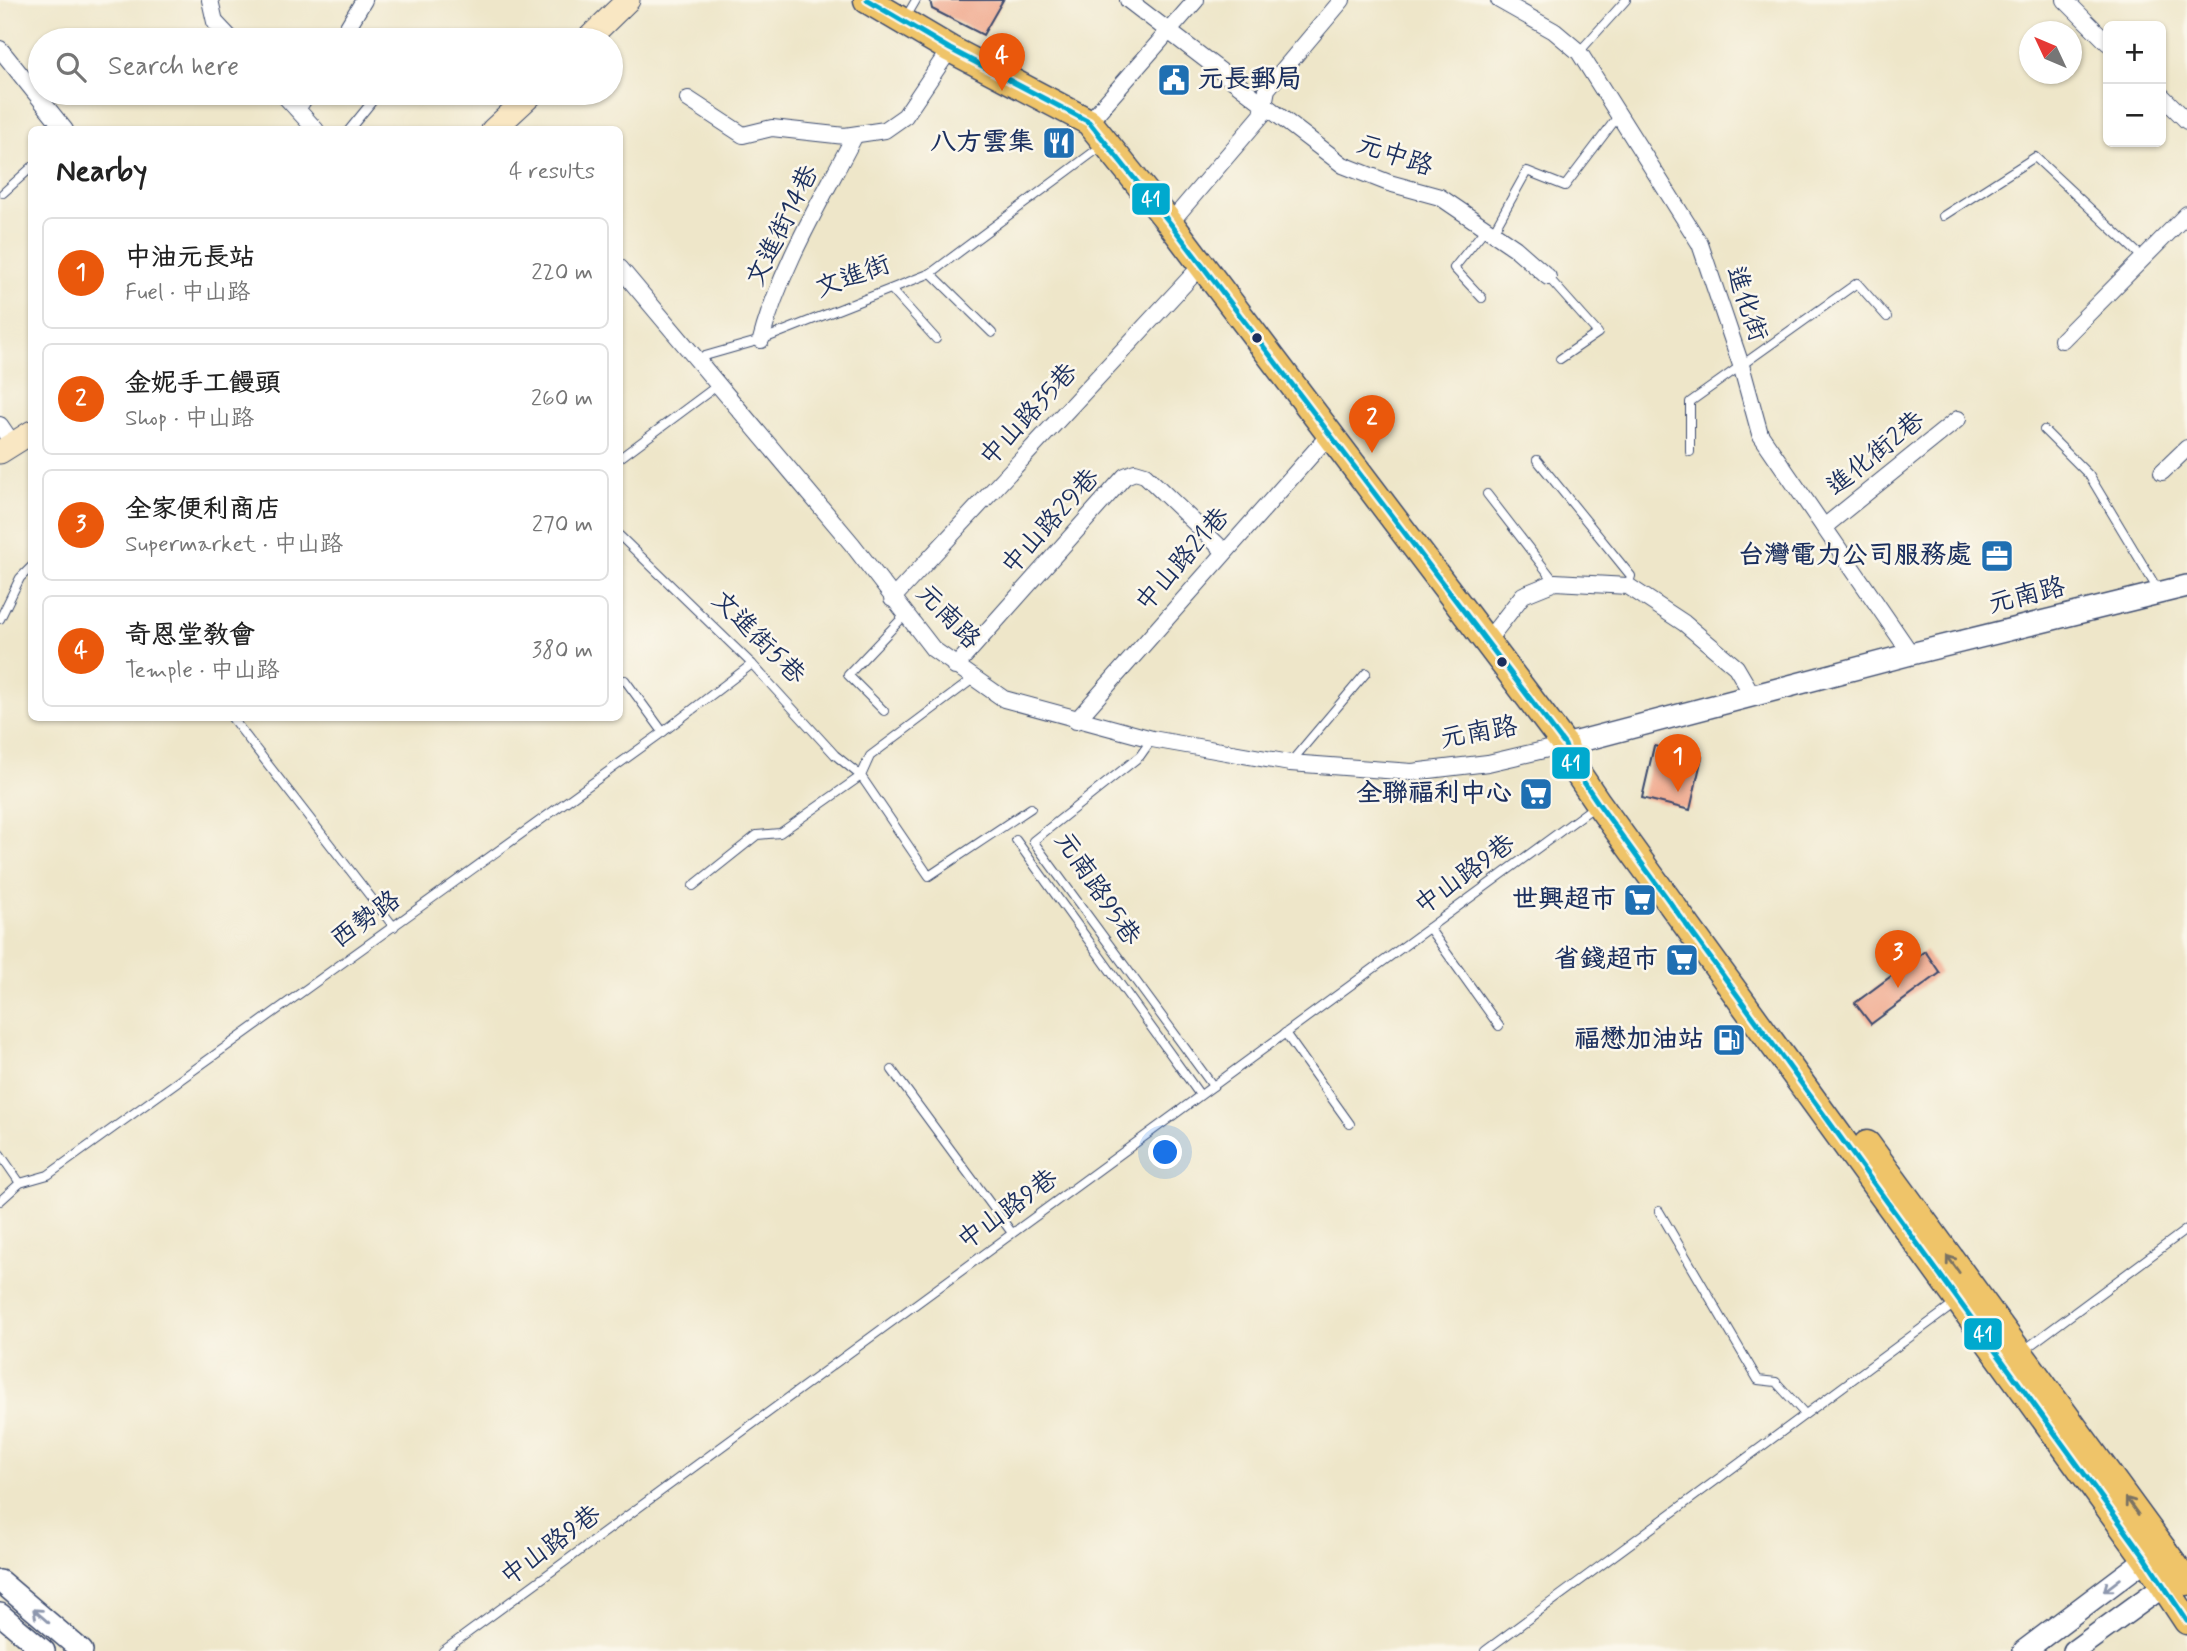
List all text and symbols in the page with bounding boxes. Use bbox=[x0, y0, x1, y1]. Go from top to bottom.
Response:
north arrow bbox=[2019, 21, 2082, 84]
map controls bbox=[2103, 21, 2166, 147]
button: + bbox=[2103, 21, 2166, 84]
search box bbox=[28, 28, 623, 105]
pin: 4 bbox=[979, 33, 1025, 91]
icon: search bbox=[52, 48, 90, 86]
text: Search here bbox=[108, 50, 239, 84]
public building icon: 元長郵局 bbox=[1155, 61, 1193, 99]
place label: 元長郵局 bbox=[1198, 63, 1302, 97]
button: − bbox=[2103, 84, 2166, 147]
restaurant icon: 八方雲集 bbox=[1040, 124, 1078, 162]
place label: 八方雲集 bbox=[930, 126, 1034, 160]
street label: 元中路 bbox=[1353, 127, 1437, 185]
text: Nearby bbox=[56, 152, 147, 191]
text: 4 results bbox=[509, 157, 595, 187]
street label: 文進街14巷 bbox=[739, 159, 827, 293]
line badge: 41 bbox=[1131, 182, 1171, 216]
text: 41 bbox=[1141, 188, 1161, 213]
text: 中油元長站 bbox=[125, 241, 255, 275]
street label: 文進街 bbox=[811, 248, 895, 306]
text: 1 bbox=[76, 258, 86, 288]
text: 220 m bbox=[531, 258, 593, 288]
street label: 進化街 bbox=[1717, 262, 1775, 346]
text: Fuel · 中山路 bbox=[125, 278, 250, 308]
unlabelled marker bbox=[1250, 331, 1264, 345]
street label: 中山路35巷 bbox=[972, 356, 1086, 474]
text: 金妮手工饅頭 bbox=[125, 367, 281, 401]
text: 2 bbox=[75, 384, 87, 414]
text: 260 m bbox=[531, 384, 593, 414]
pin: 2 bbox=[1349, 395, 1395, 453]
text: Shop · 中山路 bbox=[125, 404, 254, 434]
street label: 進化街2巷 bbox=[1820, 404, 1932, 504]
street label: 中山路29巷 bbox=[994, 461, 1108, 583]
text: 全家便利商店 bbox=[125, 493, 281, 527]
street label: 中山路21巷 bbox=[1128, 501, 1238, 619]
text: 3 bbox=[76, 510, 86, 540]
text: 270 m bbox=[532, 510, 593, 540]
text: Supermarket · 中山路 bbox=[125, 530, 343, 560]
office icon: 台灣電力公司服務處 bbox=[1978, 537, 2016, 575]
place label: 台灣電力公司服務處 bbox=[1738, 539, 1972, 573]
street label: 元南路 bbox=[1985, 570, 2069, 622]
street label: 元南路 bbox=[909, 577, 987, 657]
street label: 文進街5巷 bbox=[704, 584, 812, 692]
text: 奇恩堂教會 bbox=[125, 619, 255, 653]
text: 4 bbox=[74, 636, 88, 666]
text: 380 m bbox=[532, 636, 593, 666]
unlabelled marker bbox=[1495, 655, 1509, 669]
text: Temple · 中山路 bbox=[125, 656, 280, 686]
street label: 元南路 bbox=[1438, 709, 1520, 757]
pin: 1 bbox=[1655, 734, 1701, 792]
line badge: 41 bbox=[1551, 746, 1591, 780]
text: 41 bbox=[1561, 752, 1581, 777]
supermarket icon: 全聯福利中心 bbox=[1517, 775, 1555, 813]
place label: 全聯福利中心 bbox=[1356, 777, 1512, 811]
street label: 元南路95巷 bbox=[1046, 825, 1148, 953]
street label: 中山路9巷 bbox=[1408, 827, 1522, 923]
supermarket icon: 世興超市 bbox=[1621, 881, 1659, 919]
street label: 西勢路 bbox=[324, 883, 408, 957]
place label: 世興超市 bbox=[1512, 883, 1616, 917]
pin: 3 bbox=[1875, 930, 1921, 988]
supermarket icon: 省錢超市 bbox=[1663, 941, 1701, 979]
place label: 省錢超市 bbox=[1554, 943, 1658, 977]
fuel station icon: 福懋加油站 bbox=[1710, 1021, 1748, 1059]
place label: 福懋加油站 bbox=[1574, 1023, 1704, 1057]
your location bbox=[1148, 1135, 1182, 1169]
street label: 中山路9巷 bbox=[951, 1162, 1065, 1258]
one-way arrow bbox=[1946, 1255, 1961, 1274]
line badge: 41 bbox=[1963, 1317, 2003, 1351]
text: 41 bbox=[1973, 1323, 1993, 1348]
street label: 中山路9巷 bbox=[494, 1498, 608, 1594]
one-way arrow bbox=[2124, 1498, 2139, 1516]
one-way arrow bbox=[2103, 1577, 2122, 1592]
one-way arrow bbox=[32, 1608, 50, 1624]

